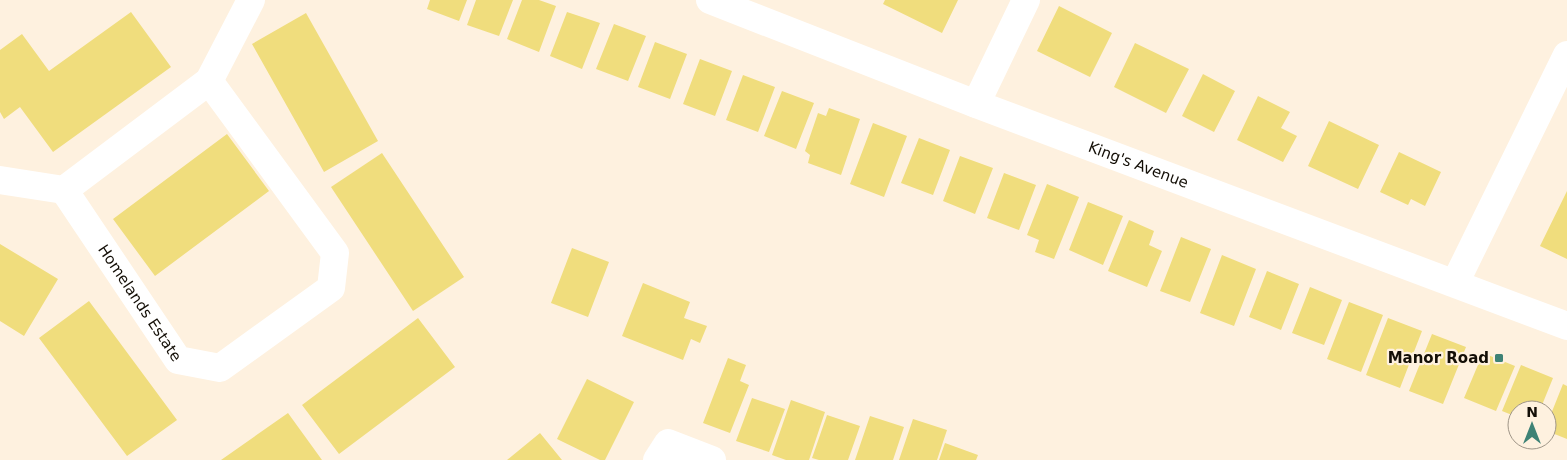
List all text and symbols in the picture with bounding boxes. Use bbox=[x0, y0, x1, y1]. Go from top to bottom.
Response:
street label: King's Avenue bbox=[1086, 138, 1191, 192]
street label: Homelands Estate bbox=[94, 241, 185, 365]
place label: Manor Road bbox=[1388, 349, 1489, 367]
marker: Manor Road bbox=[1493, 352, 1505, 364]
north arrow bbox=[1507, 400, 1557, 450]
text: N bbox=[1526, 404, 1538, 420]

